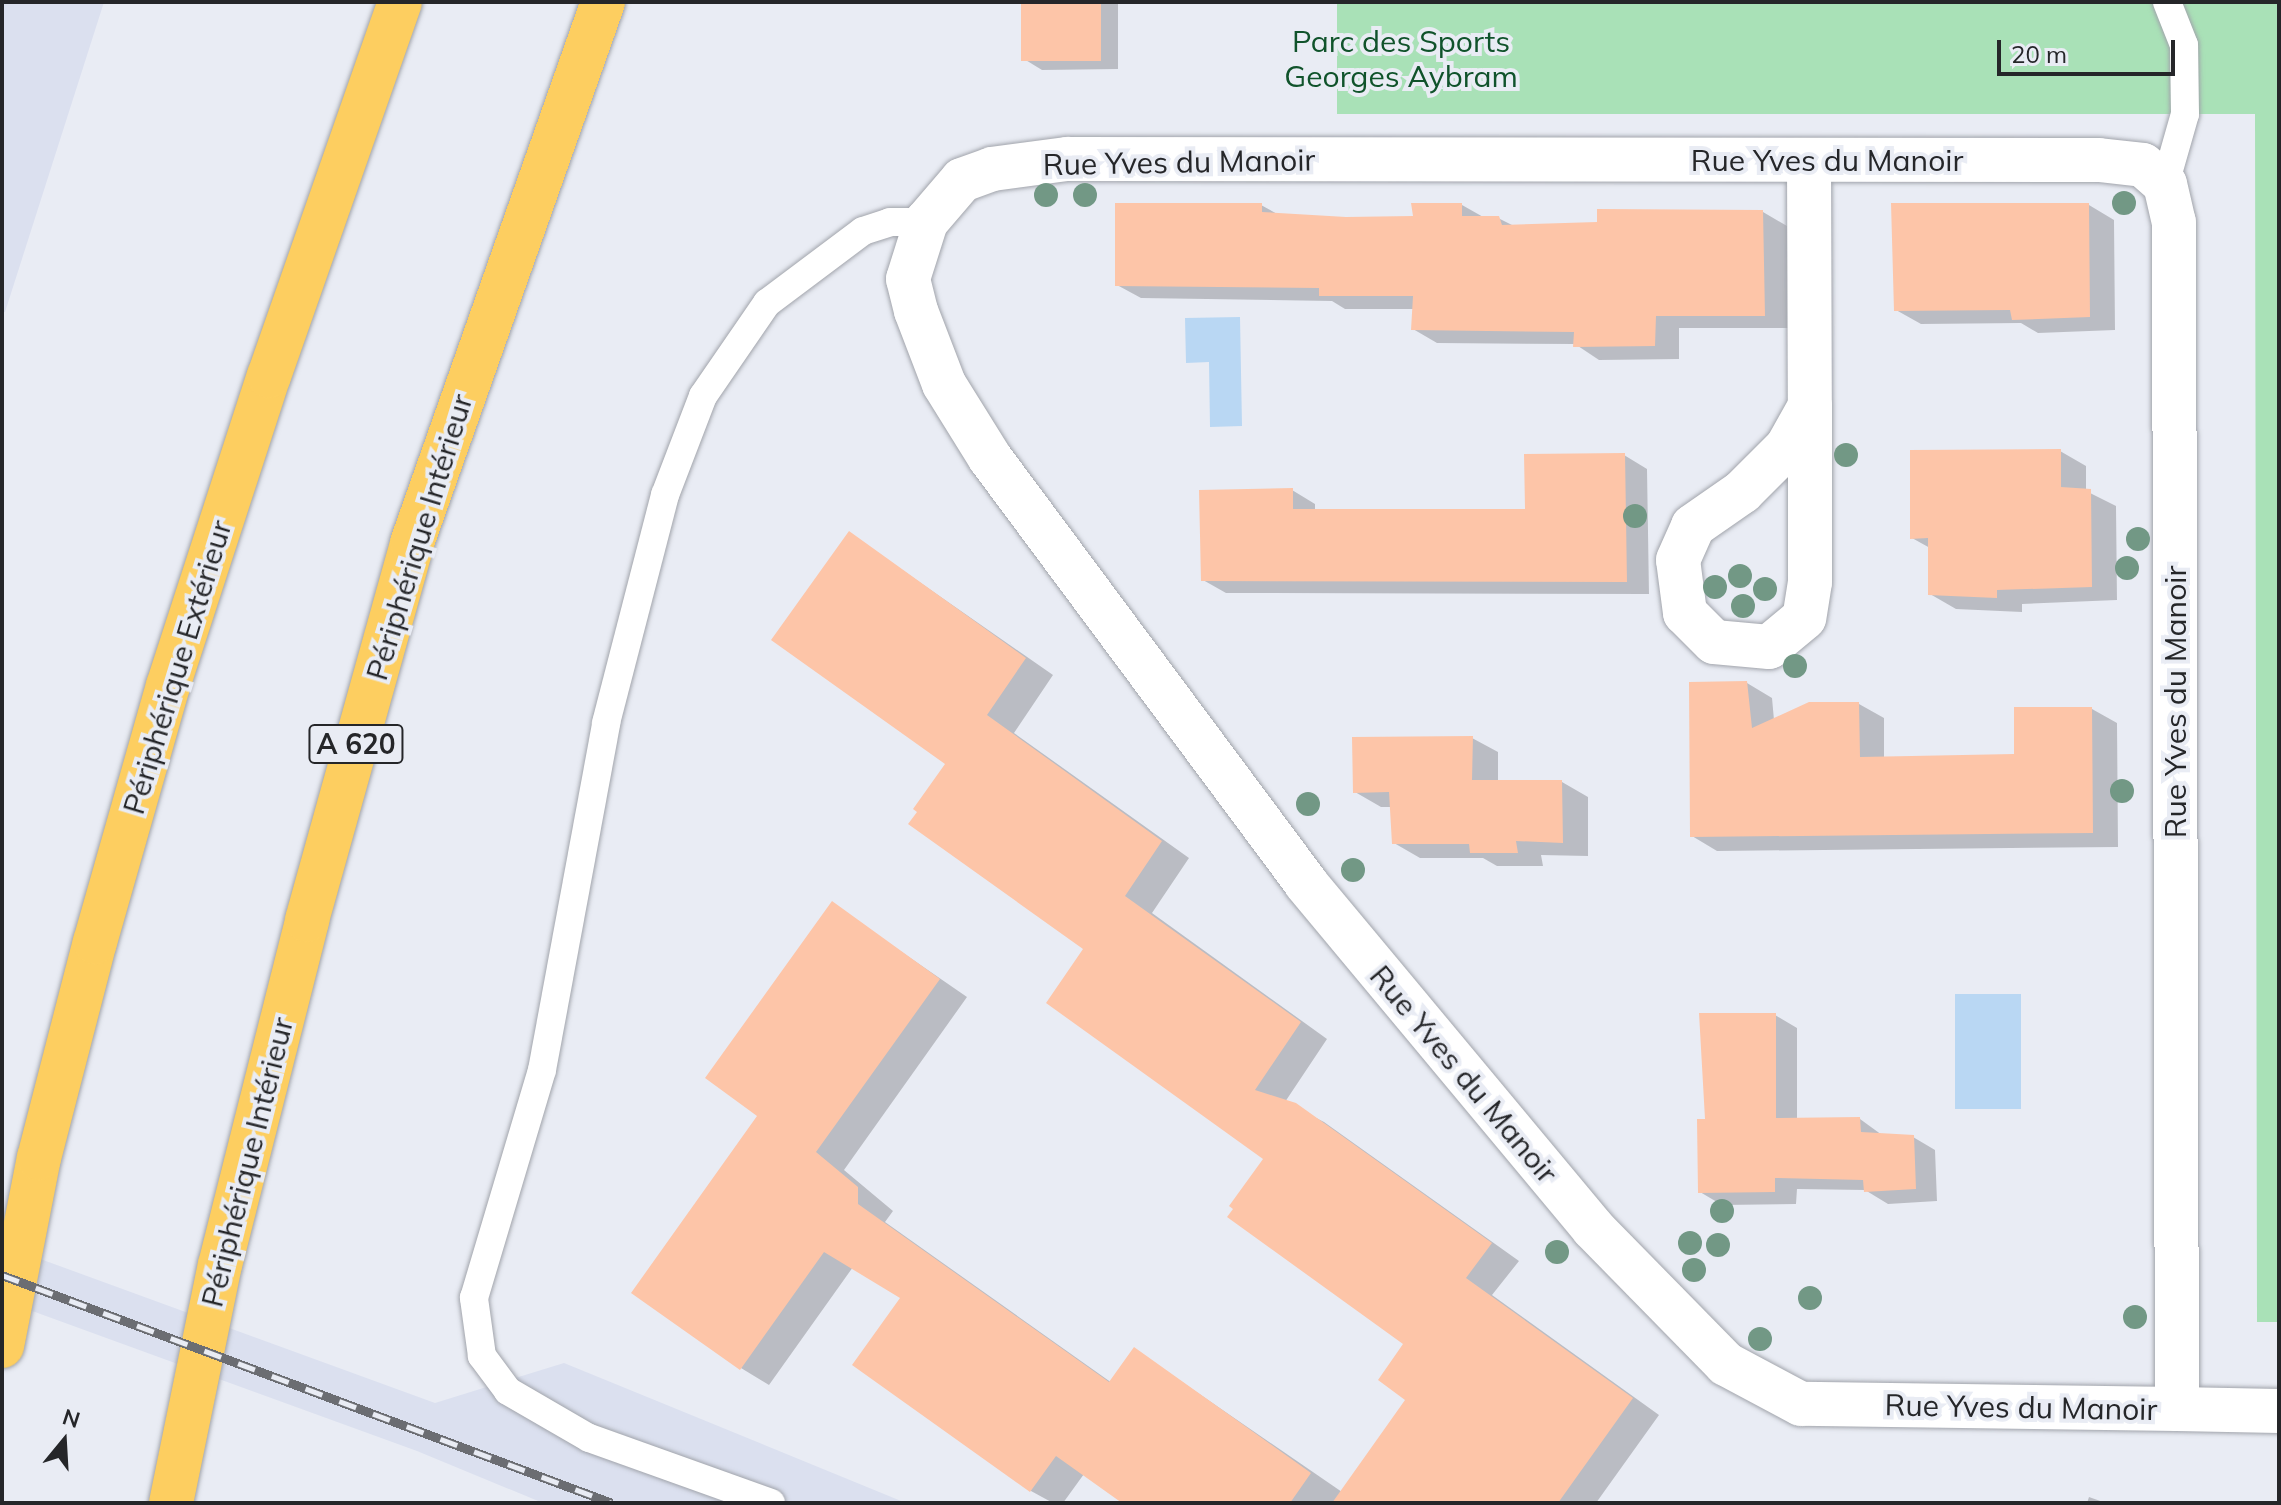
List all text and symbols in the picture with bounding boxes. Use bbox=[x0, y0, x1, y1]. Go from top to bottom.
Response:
park label: Parc des Sports Georges Aybram bbox=[1284, 23, 1518, 94]
scale bar bbox=[2001, 24, 2179, 74]
text: 20 m bbox=[2011, 39, 2067, 69]
street label: Rue Yves du Manoir bbox=[1042, 142, 1316, 182]
street label: Rue Yves du Manoir bbox=[1691, 142, 1963, 178]
street label: Périphérique Intérieur bbox=[358, 390, 480, 684]
street label: Périphérique Extérieur bbox=[115, 516, 239, 818]
street label: Rue Yves du Manoir bbox=[2157, 566, 2193, 838]
road number: A 620 bbox=[308, 720, 404, 768]
street label: Rue Yves du Manoir bbox=[1363, 958, 1565, 1190]
street label: Périphérique Intérieur bbox=[194, 1013, 300, 1311]
street label: Rue Yves du Manoir bbox=[1884, 1387, 2158, 1427]
north arrow bbox=[24, 1401, 104, 1481]
text: N bbox=[59, 1402, 84, 1434]

